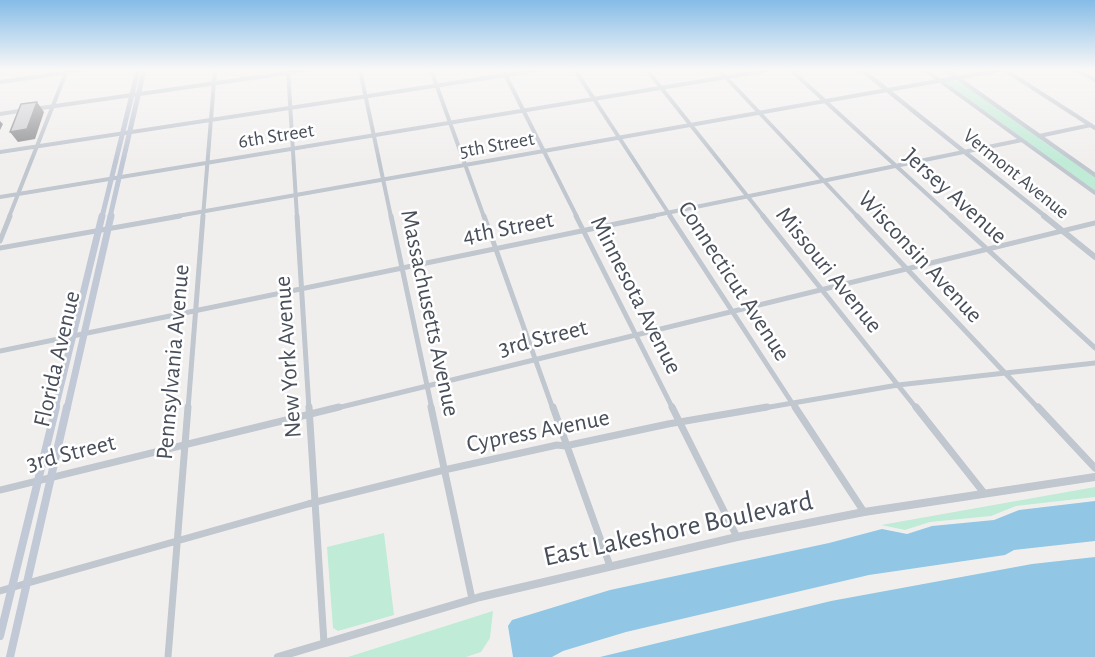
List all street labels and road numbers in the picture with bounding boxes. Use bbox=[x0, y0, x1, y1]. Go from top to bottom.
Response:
street label: 6th Street bbox=[236, 118, 316, 154]
street label: Vermont Avenue bbox=[958, 124, 1074, 224]
street label: 5th Street bbox=[458, 127, 536, 163]
street label: Jersey Avenue bbox=[897, 142, 1013, 250]
street label: Wisconsin Avenue bbox=[851, 185, 989, 329]
street label: Connecticut Avenue bbox=[672, 196, 796, 366]
street label: Missouri Avenue bbox=[769, 201, 889, 339]
street label: 4th Street bbox=[460, 205, 556, 251]
street label: Massachusetts Avenue bbox=[394, 207, 466, 419]
street label: Minnesota Avenue bbox=[584, 211, 688, 379]
street label: Pennsylvania Avenue bbox=[150, 263, 196, 461]
street label: New York Avenue bbox=[268, 275, 308, 439]
street label: Florida Avenue bbox=[27, 288, 87, 430]
street label: 3rd Street bbox=[496, 313, 590, 363]
street label: Cypress Avenue bbox=[464, 403, 612, 459]
street label: 3rd Street bbox=[24, 428, 118, 478]
street label: East Lakeshore Boulevard bbox=[540, 484, 816, 574]

